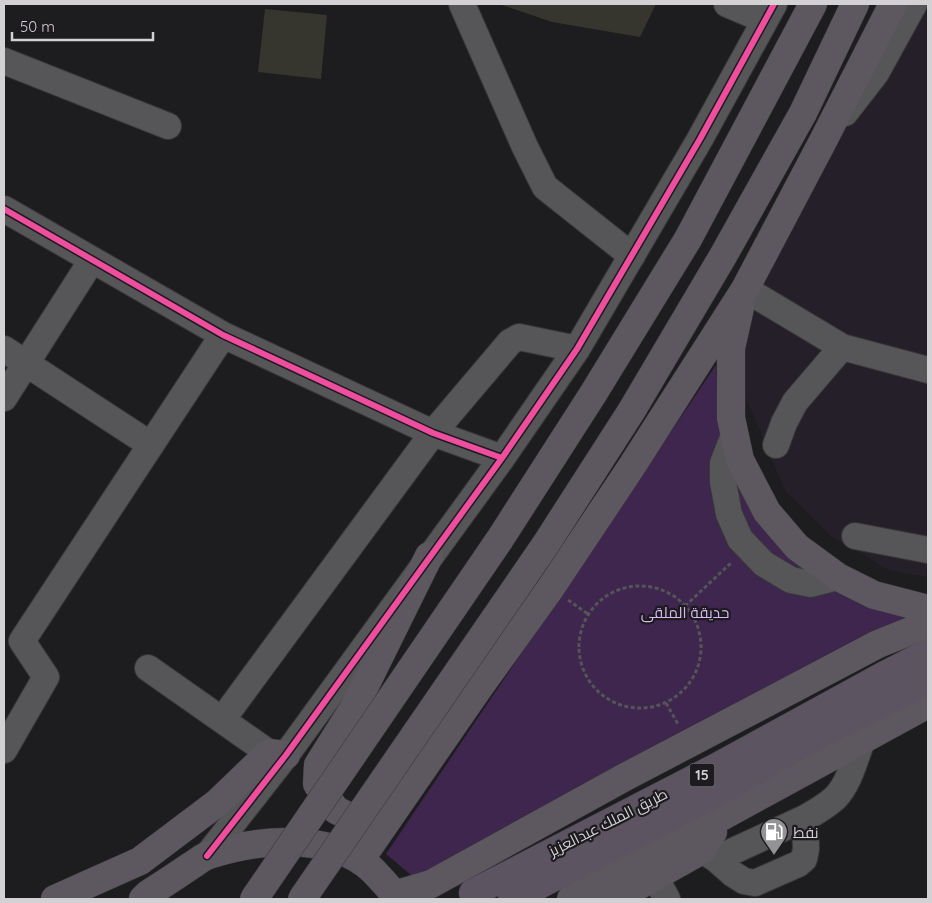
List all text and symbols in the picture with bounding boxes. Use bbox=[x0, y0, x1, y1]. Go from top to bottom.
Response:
scale bar bbox=[12, 10, 154, 42]
text: 50 m bbox=[20, 17, 55, 36]
park label: حديقة الملقى bbox=[641, 603, 729, 623]
road number: 15 bbox=[690, 764, 714, 786]
street label: طريق الملك عبدالعزيز bbox=[545, 784, 671, 862]
fuel station icon: نفط bbox=[759, 817, 789, 856]
place label: نفط bbox=[793, 823, 819, 842]

